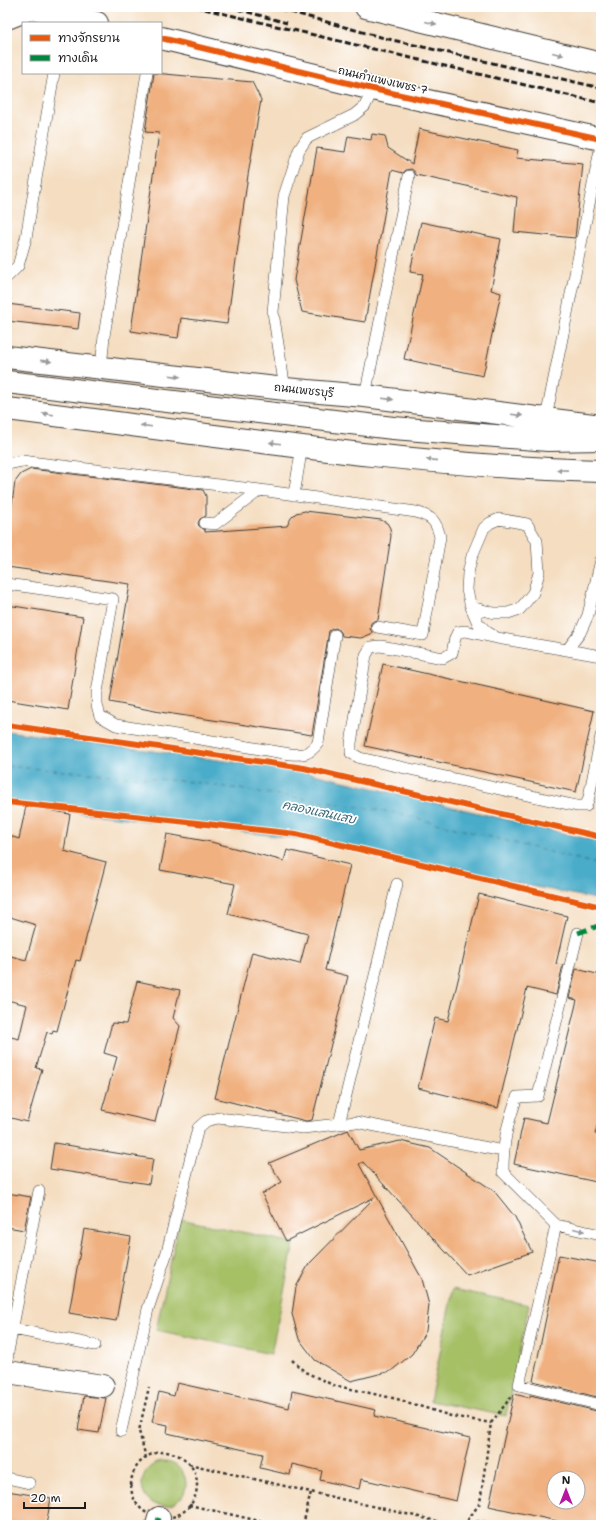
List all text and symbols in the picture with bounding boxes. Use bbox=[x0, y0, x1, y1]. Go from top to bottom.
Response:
one-way arrow bbox=[426, 20, 438, 26]
legend bbox=[22, 22, 162, 74]
text: ทางจักรยาน bbox=[58, 30, 120, 46]
text: ทางเดิน bbox=[58, 50, 98, 66]
one-way arrow bbox=[552, 51, 564, 57]
street label: ถนนกำแพงเพชร 7 bbox=[337, 63, 430, 98]
one-way arrow bbox=[40, 358, 52, 364]
one-way arrow bbox=[169, 373, 181, 379]
street label: ถนนเพชรบุรี bbox=[273, 380, 335, 402]
one-way arrow bbox=[382, 396, 394, 402]
one-way arrow bbox=[42, 411, 54, 417]
one-way arrow bbox=[511, 412, 523, 418]
one-way arrow bbox=[140, 423, 153, 429]
one-way arrow bbox=[269, 440, 281, 446]
one-way arrow bbox=[426, 457, 438, 464]
one-way arrow bbox=[555, 467, 568, 473]
water label: คลองแสนแสบ bbox=[281, 796, 358, 828]
one-way arrow bbox=[572, 1228, 585, 1234]
north arrow bbox=[546, 1470, 586, 1510]
text: N bbox=[562, 1473, 571, 1488]
scale bar bbox=[24, 1484, 85, 1510]
text: 20 m bbox=[30, 1490, 61, 1506]

